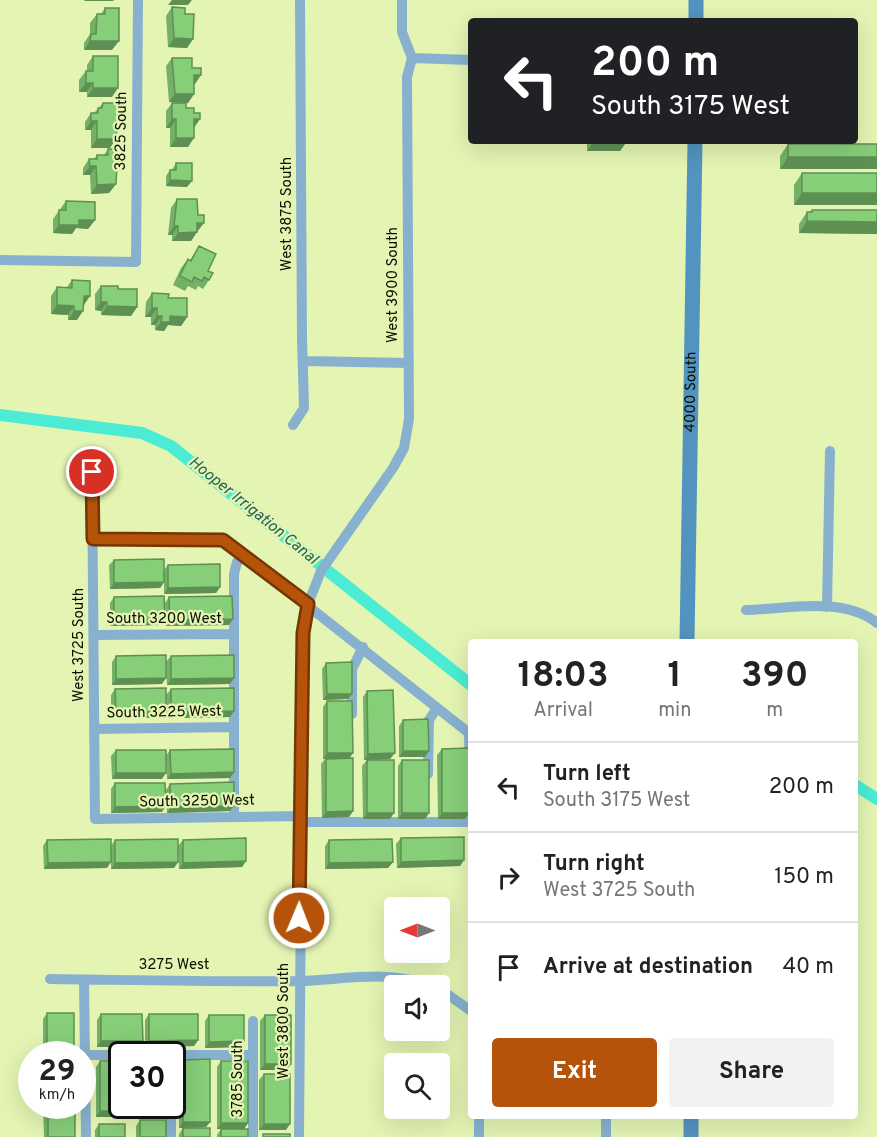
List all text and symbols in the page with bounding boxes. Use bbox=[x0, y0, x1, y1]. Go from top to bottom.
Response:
text: 200 m bbox=[591, 38, 719, 91]
icon: left bbox=[492, 42, 570, 120]
text: South 3175 West bbox=[591, 90, 790, 124]
street label: 3825 South bbox=[112, 91, 132, 171]
street label: West 3875 South bbox=[278, 157, 297, 271]
street label: West 3900 South bbox=[384, 227, 403, 343]
street label: 4000 South bbox=[681, 351, 701, 433]
pin bbox=[66, 446, 117, 497]
water label: Hooper Irrigation Canal bbox=[184, 453, 322, 570]
icon: arrive bbox=[75, 455, 108, 488]
street label: West 3725 South bbox=[70, 588, 89, 702]
street label: South 3200 West bbox=[106, 610, 222, 629]
text: 18:03 bbox=[518, 654, 609, 700]
text: 1 bbox=[668, 654, 682, 700]
text: 390 bbox=[741, 654, 808, 700]
text: Arrival bbox=[533, 698, 593, 724]
text: min bbox=[658, 698, 691, 724]
text: m bbox=[766, 698, 783, 724]
street label: South 3225 West bbox=[106, 702, 222, 724]
text: Turn left bbox=[543, 761, 631, 788]
icon: left bbox=[492, 771, 525, 804]
text: 200 m bbox=[769, 774, 834, 801]
text: South 3175 West bbox=[543, 788, 690, 814]
street label: South 3250 West bbox=[139, 791, 255, 813]
text: Turn right bbox=[543, 851, 645, 878]
icon: right bbox=[492, 861, 525, 894]
text: 150 m bbox=[774, 864, 834, 891]
text: West 3725 South bbox=[543, 878, 695, 904]
position arrow bbox=[267, 886, 331, 950]
north arrow bbox=[384, 897, 450, 963]
map controls bbox=[384, 897, 450, 1119]
icon: arrive bbox=[492, 951, 525, 984]
text: Arrive at destination bbox=[543, 954, 753, 981]
text: 40 m bbox=[782, 954, 834, 981]
street label: 3275 West bbox=[139, 956, 209, 975]
street label: West 3800 South bbox=[275, 963, 294, 1079]
button: sound bbox=[384, 975, 450, 1041]
button: Exit bbox=[492, 1038, 657, 1107]
button: Share bbox=[669, 1038, 834, 1107]
street label: 3785 South bbox=[229, 1040, 248, 1118]
speed limit sign: 30 bbox=[108, 1041, 186, 1119]
button: search bbox=[384, 1053, 450, 1119]
text: 29 bbox=[39, 1054, 75, 1091]
text: km/h bbox=[39, 1086, 75, 1105]

